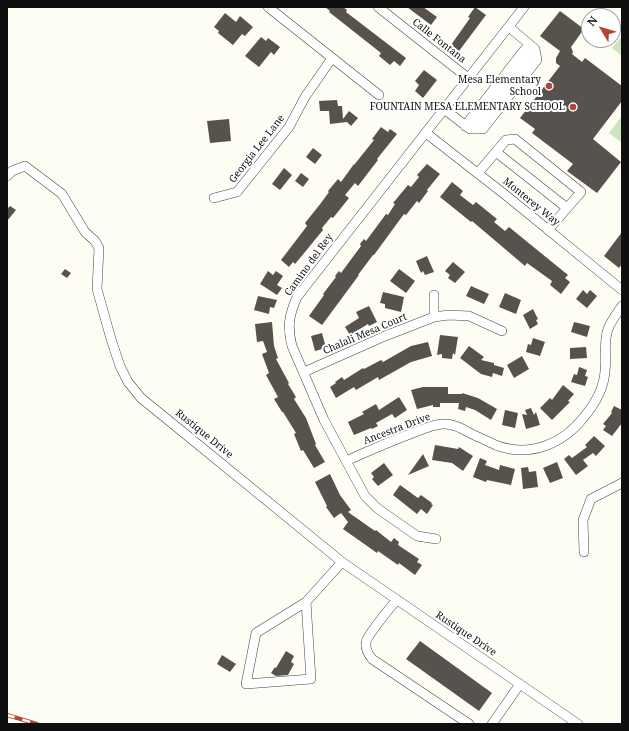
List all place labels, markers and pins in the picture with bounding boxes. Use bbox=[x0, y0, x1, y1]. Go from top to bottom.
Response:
place label: Mesa Elementary School bbox=[458, 74, 541, 98]
marker: Mesa Elementary School bbox=[544, 81, 554, 91]
place label: FOUNTAIN MESA ELEMENTARY SCHOOL bbox=[370, 101, 565, 113]
marker: FOUNTAIN MESA ELEMENTARY SCHOOL bbox=[568, 102, 578, 112]

